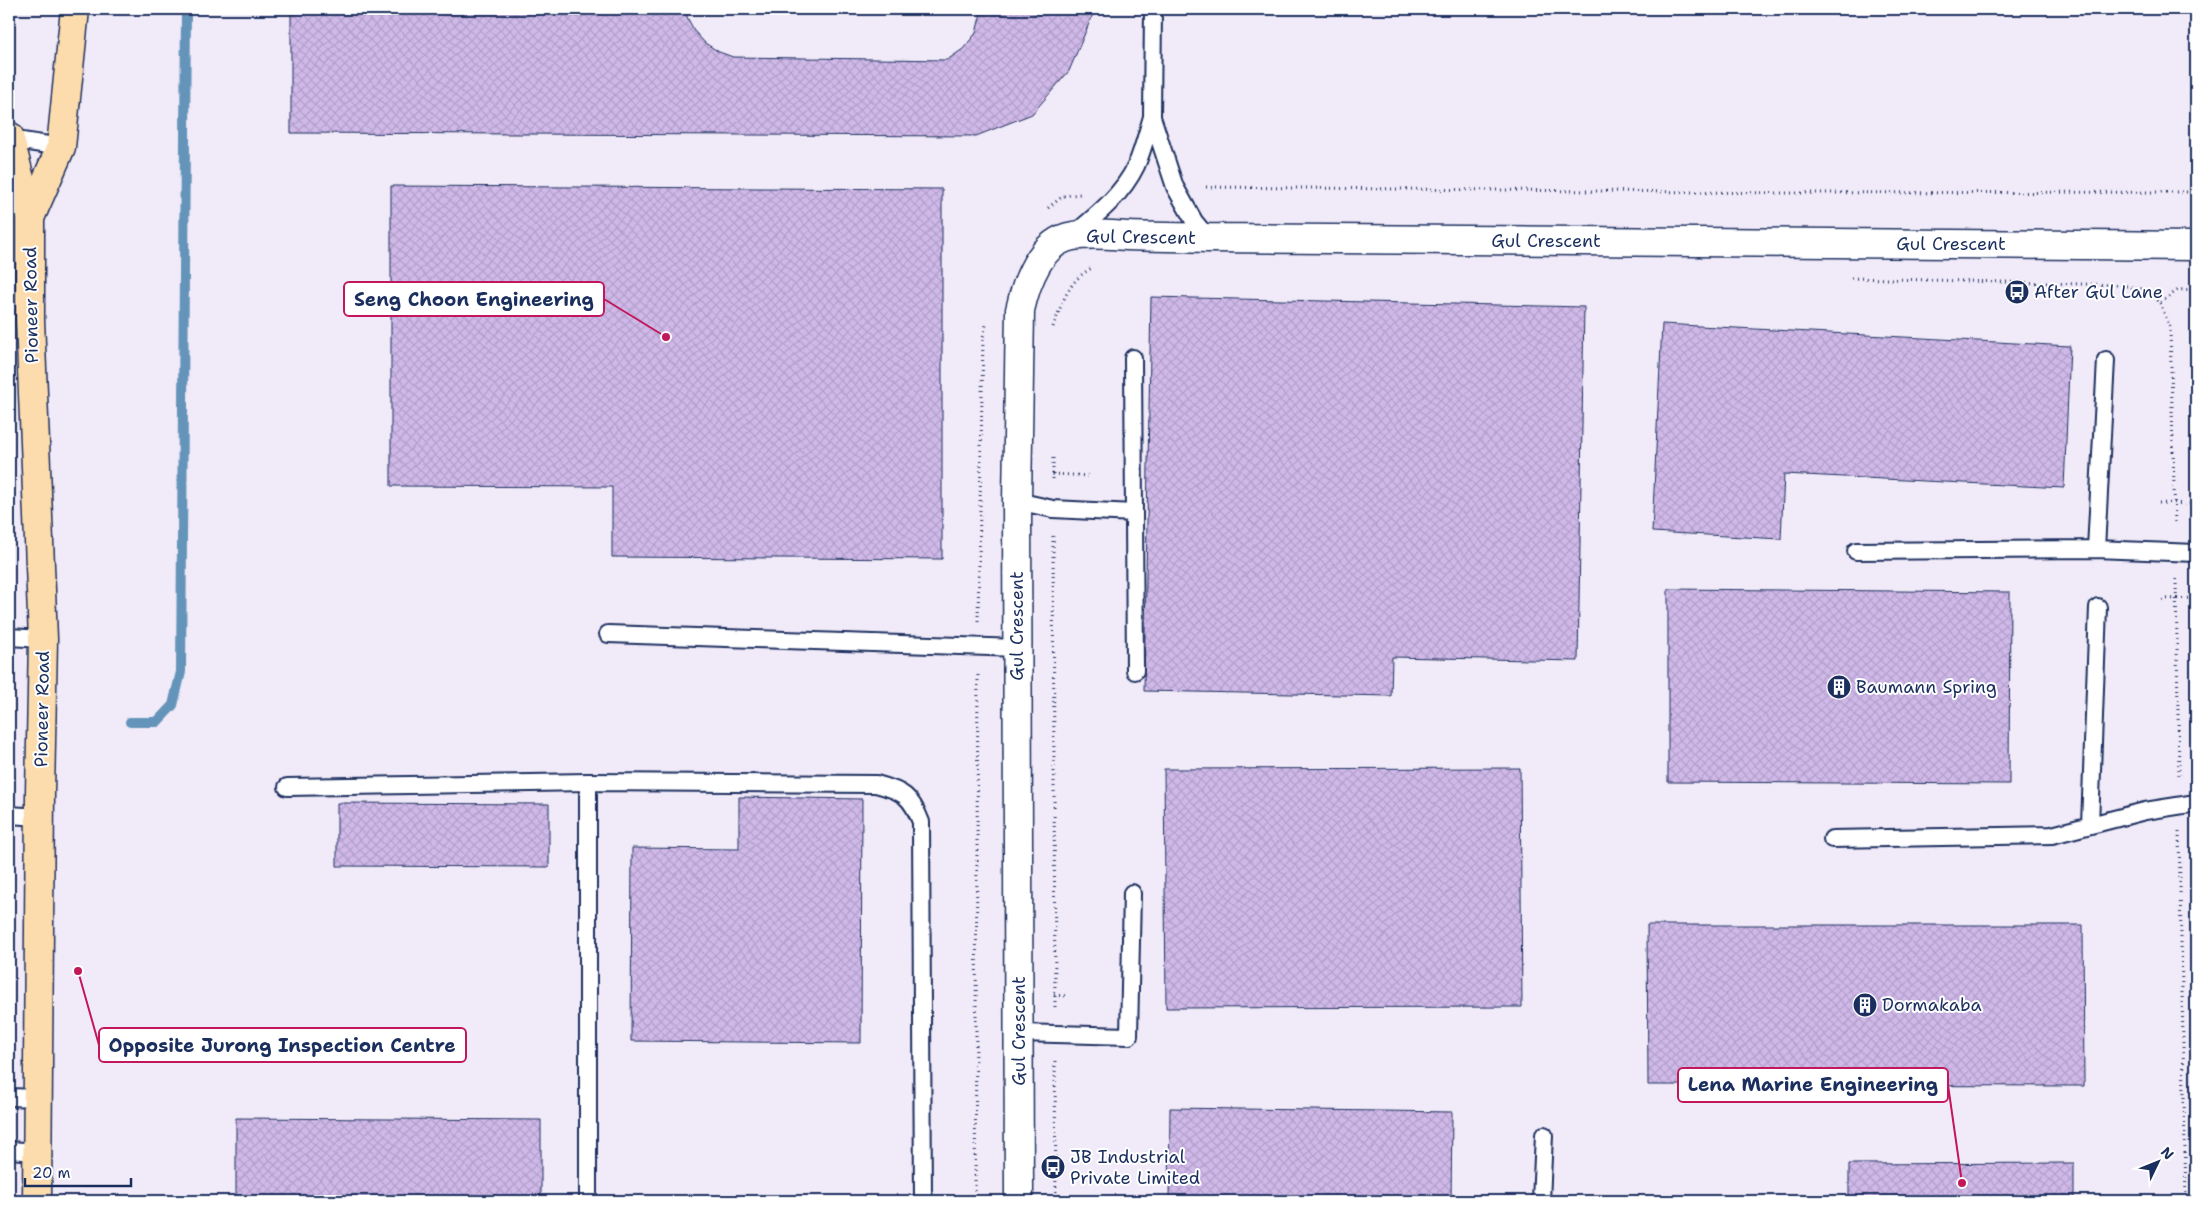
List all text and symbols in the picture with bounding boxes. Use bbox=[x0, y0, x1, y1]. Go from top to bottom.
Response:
street label: Gul Crescent bbox=[1086, 224, 1196, 250]
street label: Gul Crescent bbox=[1491, 229, 1601, 253]
street label: Gul Crescent bbox=[1896, 232, 2006, 256]
street label: Pioneer Road bbox=[18, 246, 44, 364]
bus stop icon: After Gul Lane bbox=[2004, 279, 2030, 305]
place label: After Gul Lane bbox=[2034, 280, 2163, 304]
callout: Seng Choon Engineering bbox=[344, 282, 604, 316]
text: Seng Choon Engineering bbox=[354, 287, 594, 312]
street label: Gul Crescent bbox=[1005, 571, 1029, 681]
street label: Pioneer Road bbox=[29, 650, 55, 768]
building icon: Baumann Spring bbox=[1826, 674, 1852, 700]
place label: Baumann Spring bbox=[1856, 675, 1997, 699]
street label: Gul Crescent bbox=[1007, 976, 1031, 1086]
building icon: Dormakaba bbox=[1852, 992, 1878, 1018]
place label: Dormakaba bbox=[1882, 993, 1982, 1017]
callout: Opposite Jurong Inspection Centre bbox=[99, 1028, 466, 1062]
text: Opposite Jurong Inspection Centre bbox=[108, 1033, 456, 1058]
callout: Lena Marine Engineering bbox=[1678, 1068, 1948, 1102]
text: Lena Marine Engineering bbox=[1688, 1072, 1938, 1097]
north arrow bbox=[2132, 1138, 2182, 1188]
text: N bbox=[2157, 1143, 2178, 1163]
place label: JB Industrial Private Limited bbox=[1070, 1145, 1200, 1190]
bus stop icon: JB Industrial Private Limited bbox=[1040, 1154, 1066, 1180]
scale bar bbox=[25, 1155, 131, 1187]
text: 20 m bbox=[32, 1163, 71, 1183]

